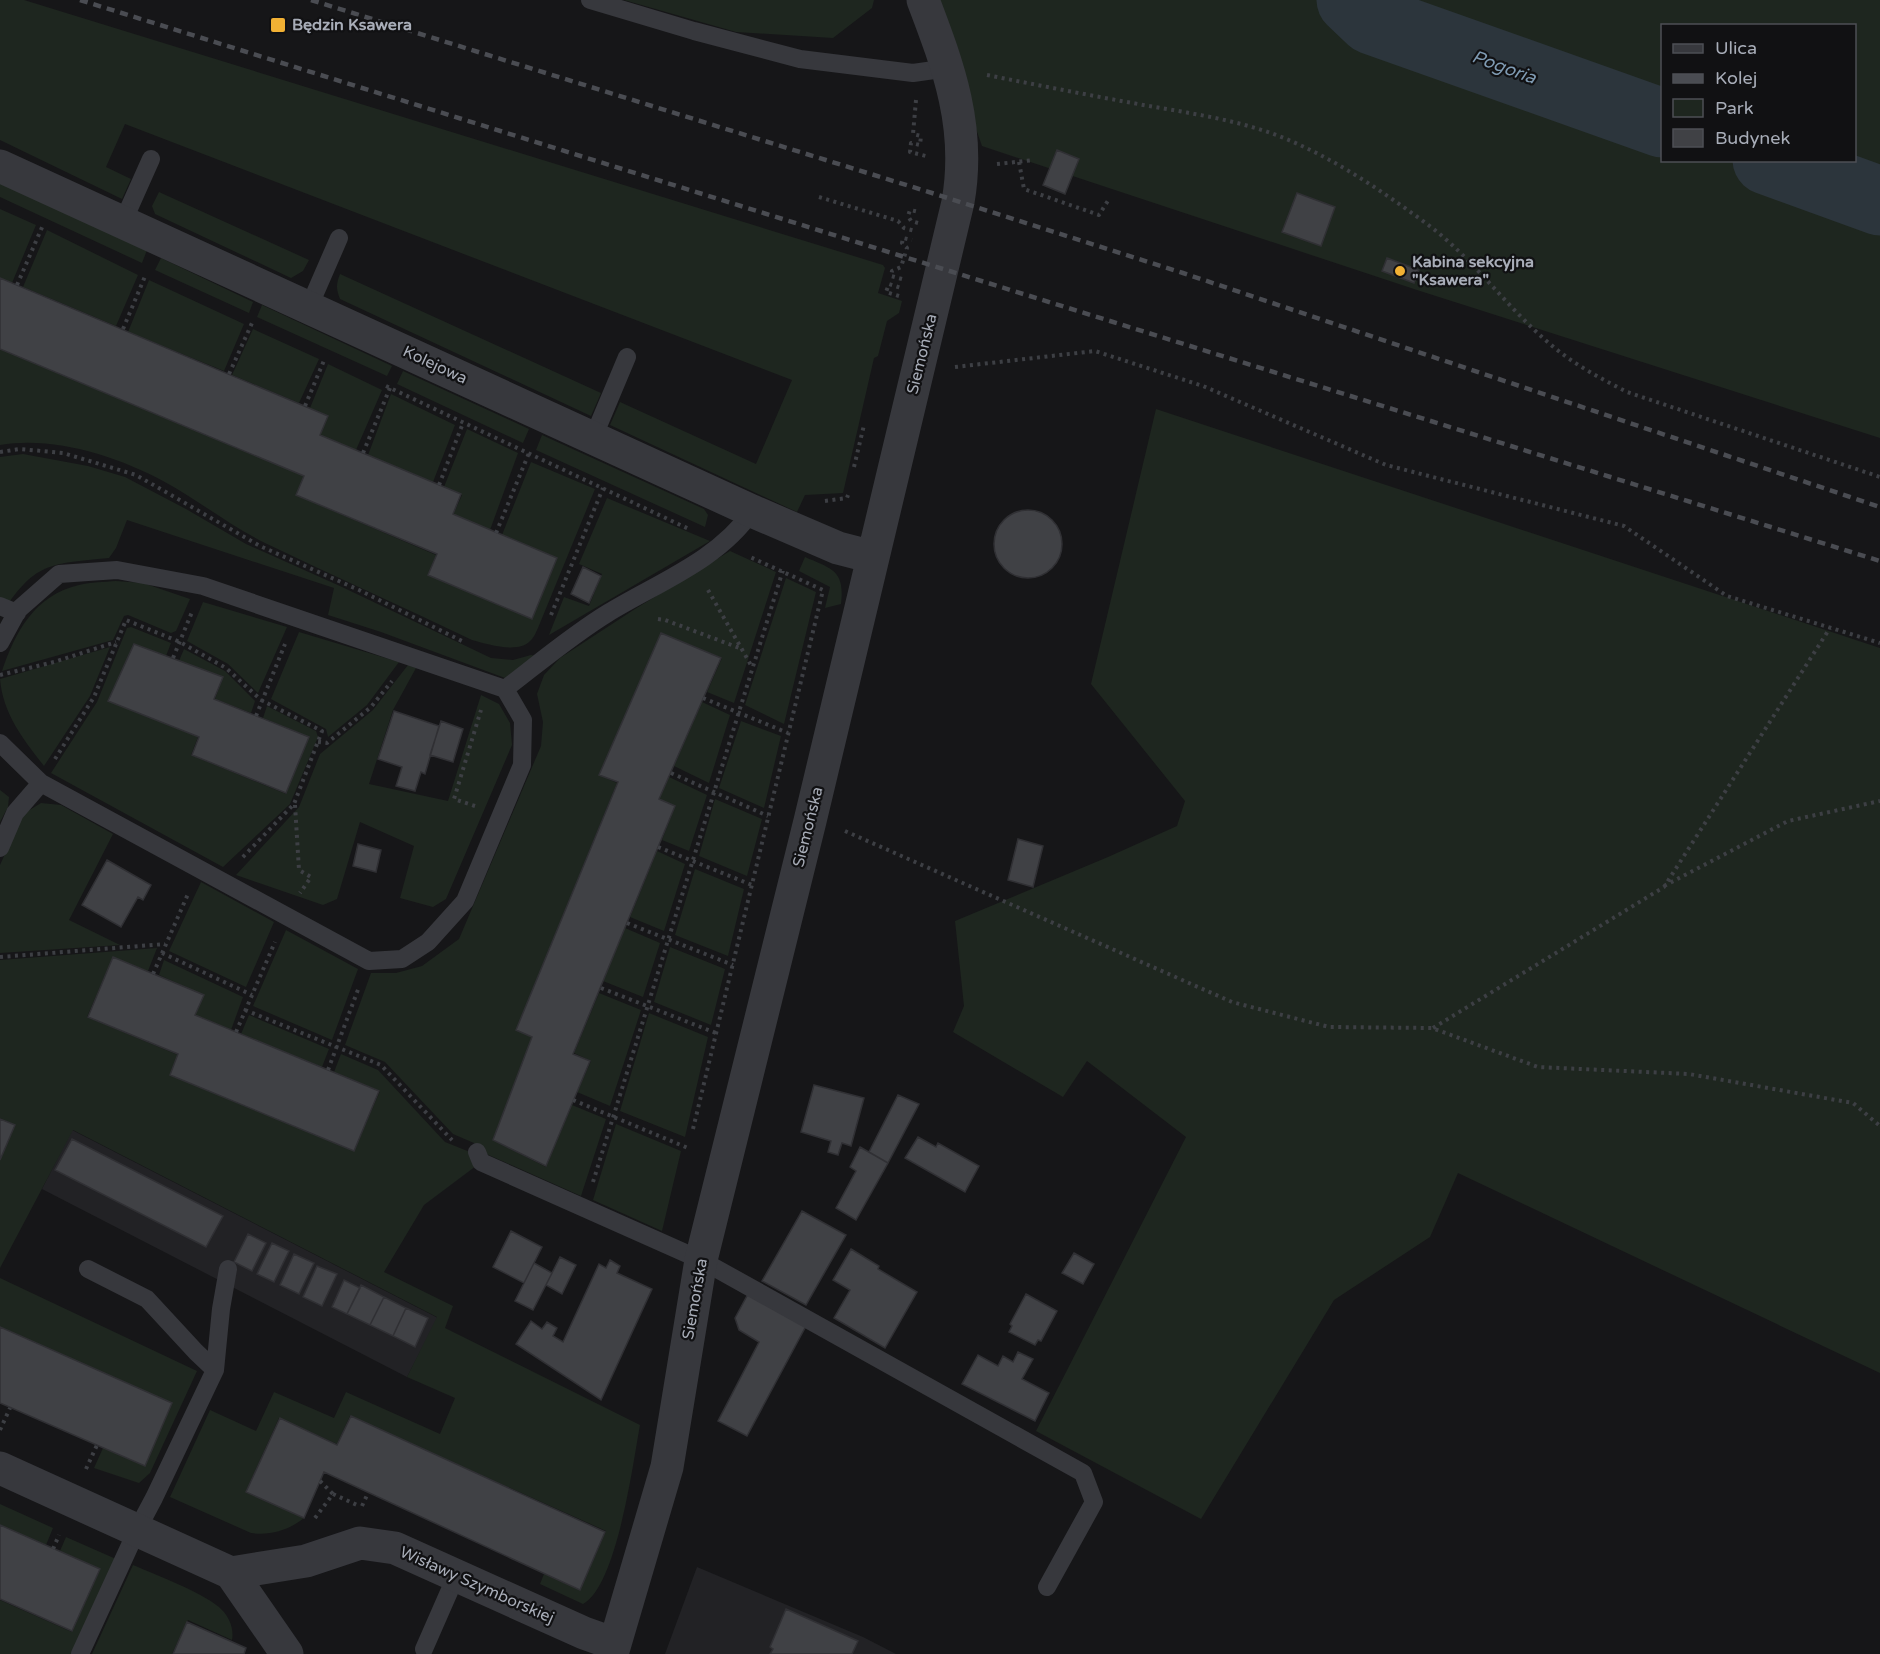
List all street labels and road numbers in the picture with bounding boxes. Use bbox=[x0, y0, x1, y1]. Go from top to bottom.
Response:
street label: Siemońska bbox=[902, 312, 942, 396]
street label: Kolejowa bbox=[400, 341, 470, 389]
street label: Siemońska bbox=[788, 785, 828, 869]
street label: Siemońska bbox=[678, 1257, 712, 1341]
street label: Wisławy Szymborskiej bbox=[397, 1542, 557, 1628]

